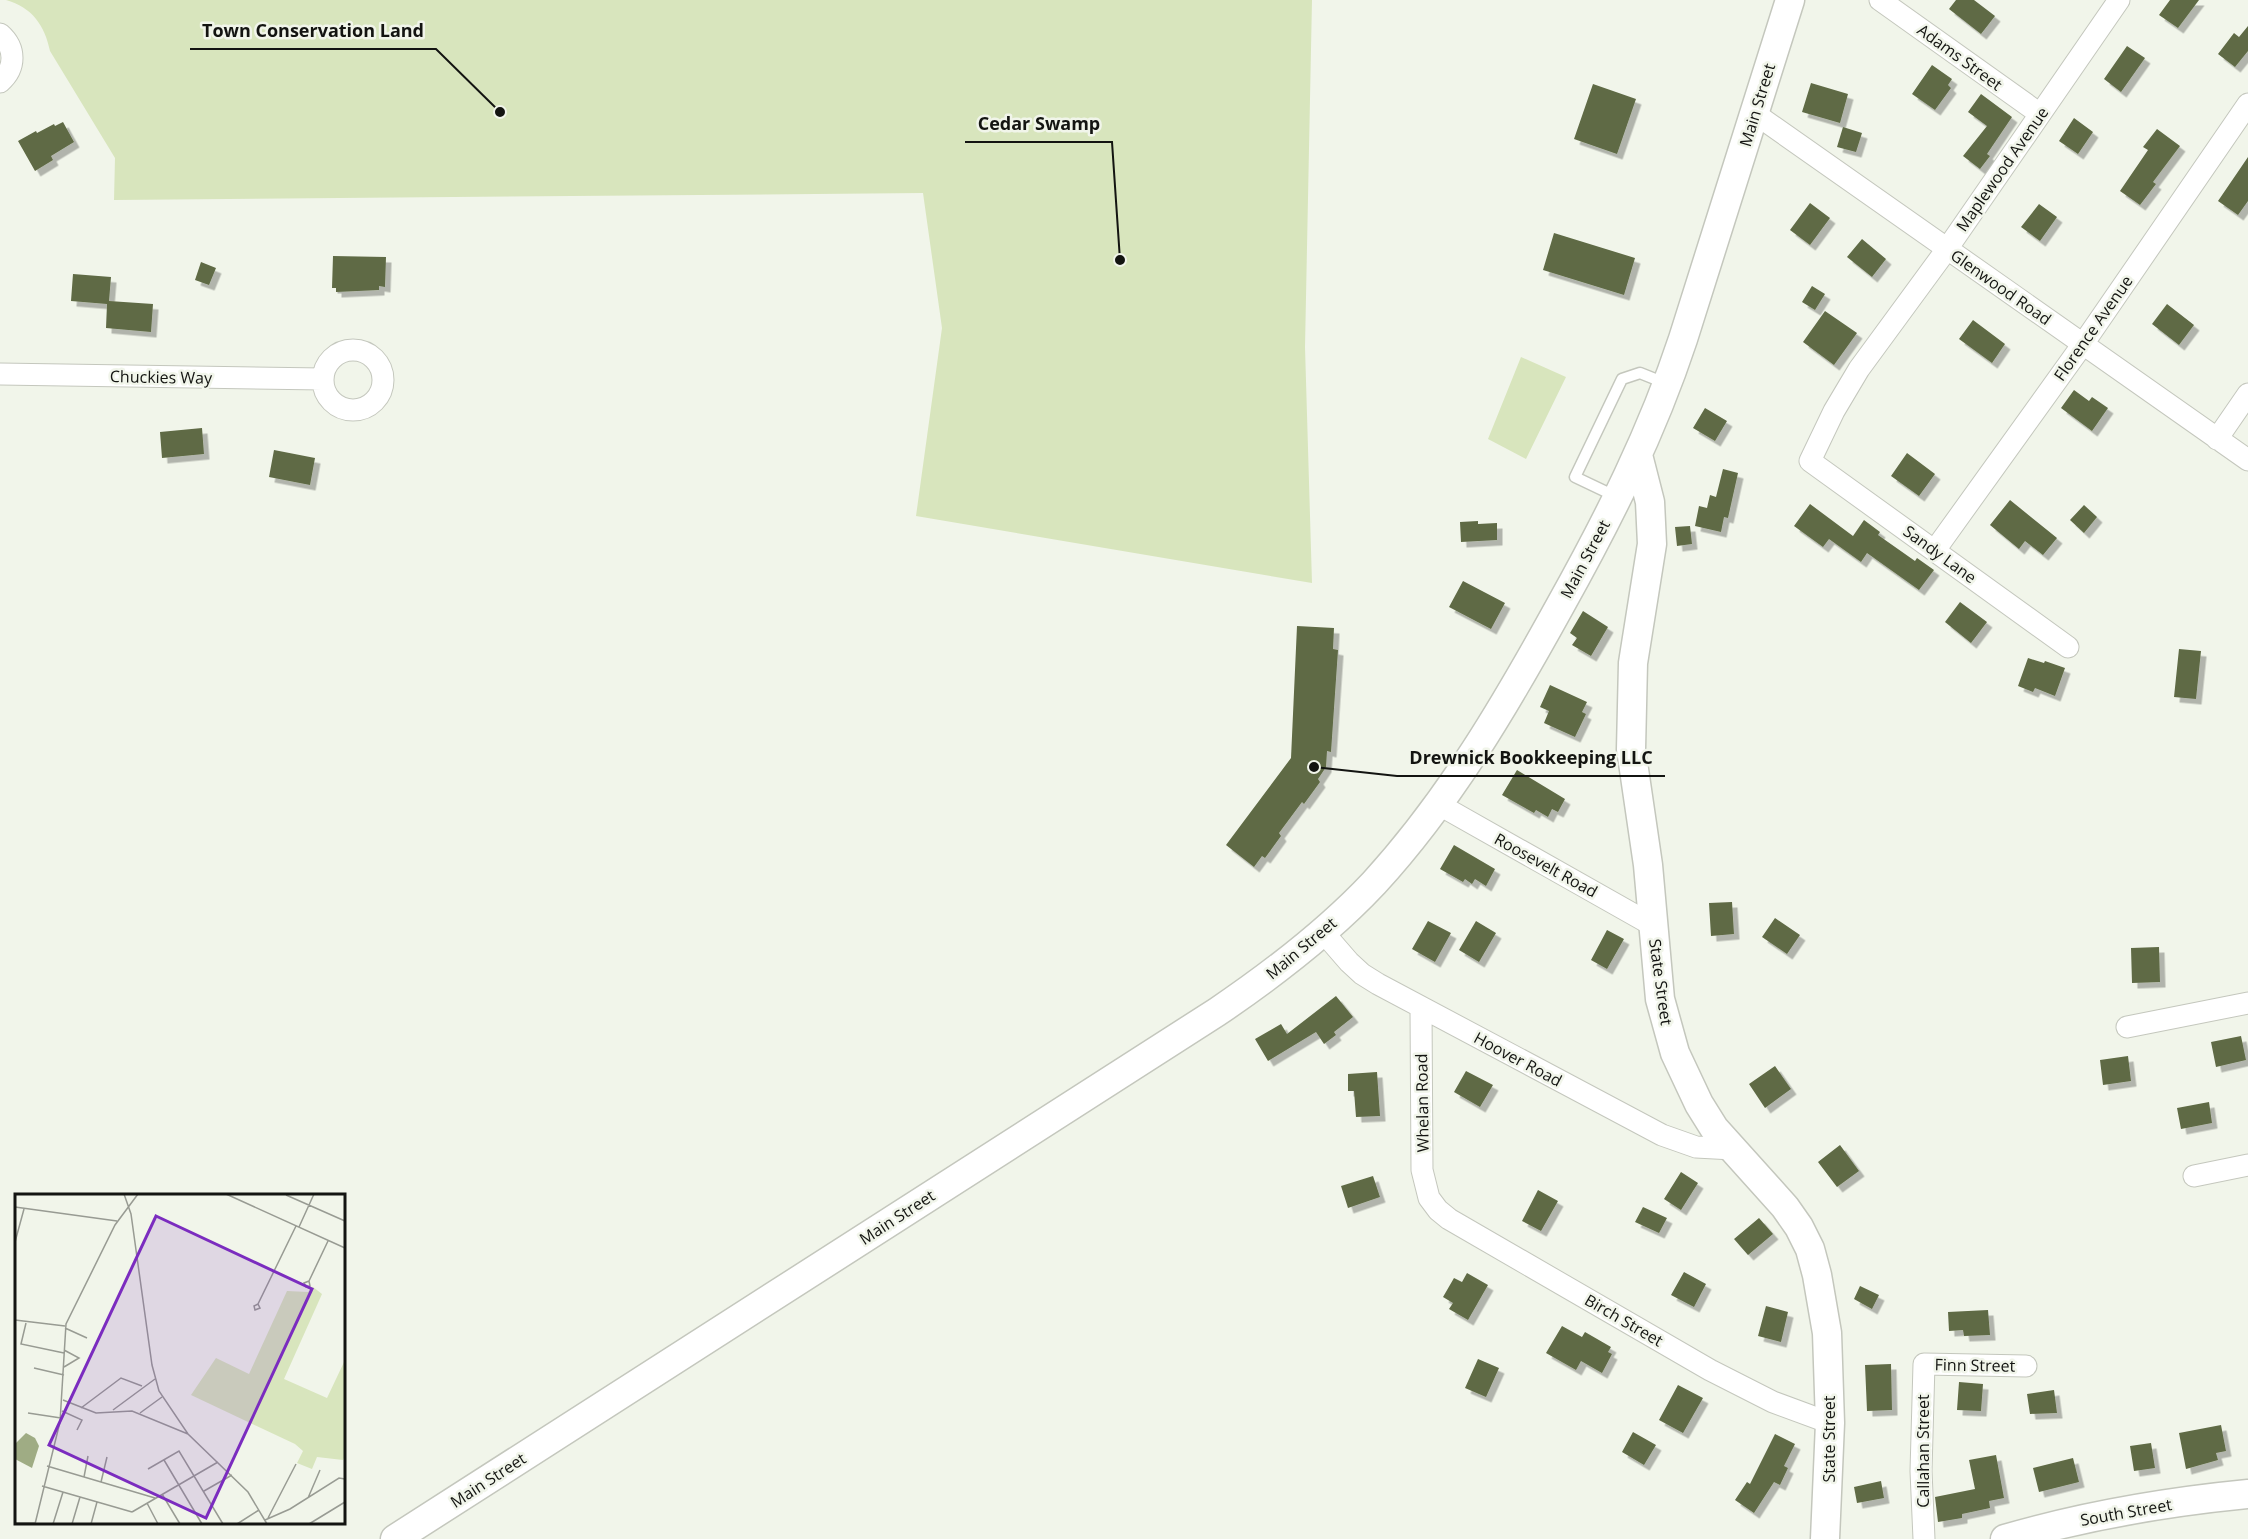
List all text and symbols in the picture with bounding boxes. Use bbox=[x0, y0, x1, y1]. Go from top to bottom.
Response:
callout: Town Conservation Land bbox=[190, 13, 436, 49]
text: Town Conservation Land bbox=[202, 18, 424, 42]
street label: Adams Street bbox=[1913, 19, 2007, 95]
street label: Main Street bbox=[1734, 60, 1780, 149]
street label: Maplewood Avenue bbox=[1951, 102, 2053, 236]
callout: Cedar Swamp bbox=[965, 106, 1112, 142]
text: Cedar Swamp bbox=[978, 111, 1100, 135]
street label: Glenwood Road bbox=[1946, 244, 2056, 330]
street label: Florence Avenue bbox=[2048, 271, 2138, 385]
street label: Chuckies Way bbox=[110, 365, 213, 389]
street label: Main Street bbox=[1555, 516, 1615, 602]
street label: Sandy Lane bbox=[1899, 520, 1981, 588]
callout: Drewnick Bookkeeping LLC bbox=[1397, 740, 1665, 776]
text: Drewnick Bookkeeping LLC bbox=[1409, 745, 1653, 769]
street label: Roosevelt Road bbox=[1490, 828, 1602, 902]
street label: Main Street bbox=[1261, 912, 1341, 984]
street label: State Street bbox=[1644, 937, 1678, 1027]
street label: Hoover Road bbox=[1470, 1027, 1566, 1091]
street label: Whelan Road bbox=[1410, 1053, 1434, 1153]
street label: Main Street bbox=[855, 1184, 939, 1250]
inset map bbox=[15, 1194, 345, 1524]
street label: Birch Street bbox=[1581, 1289, 1668, 1351]
street label: Finn Street bbox=[1934, 1353, 2016, 1377]
street label: Callahan Street bbox=[1912, 1394, 1934, 1508]
street label: State Street bbox=[1818, 1395, 1840, 1482]
street label: Main Street bbox=[446, 1447, 530, 1513]
street label: South Street bbox=[2079, 1493, 2174, 1531]

